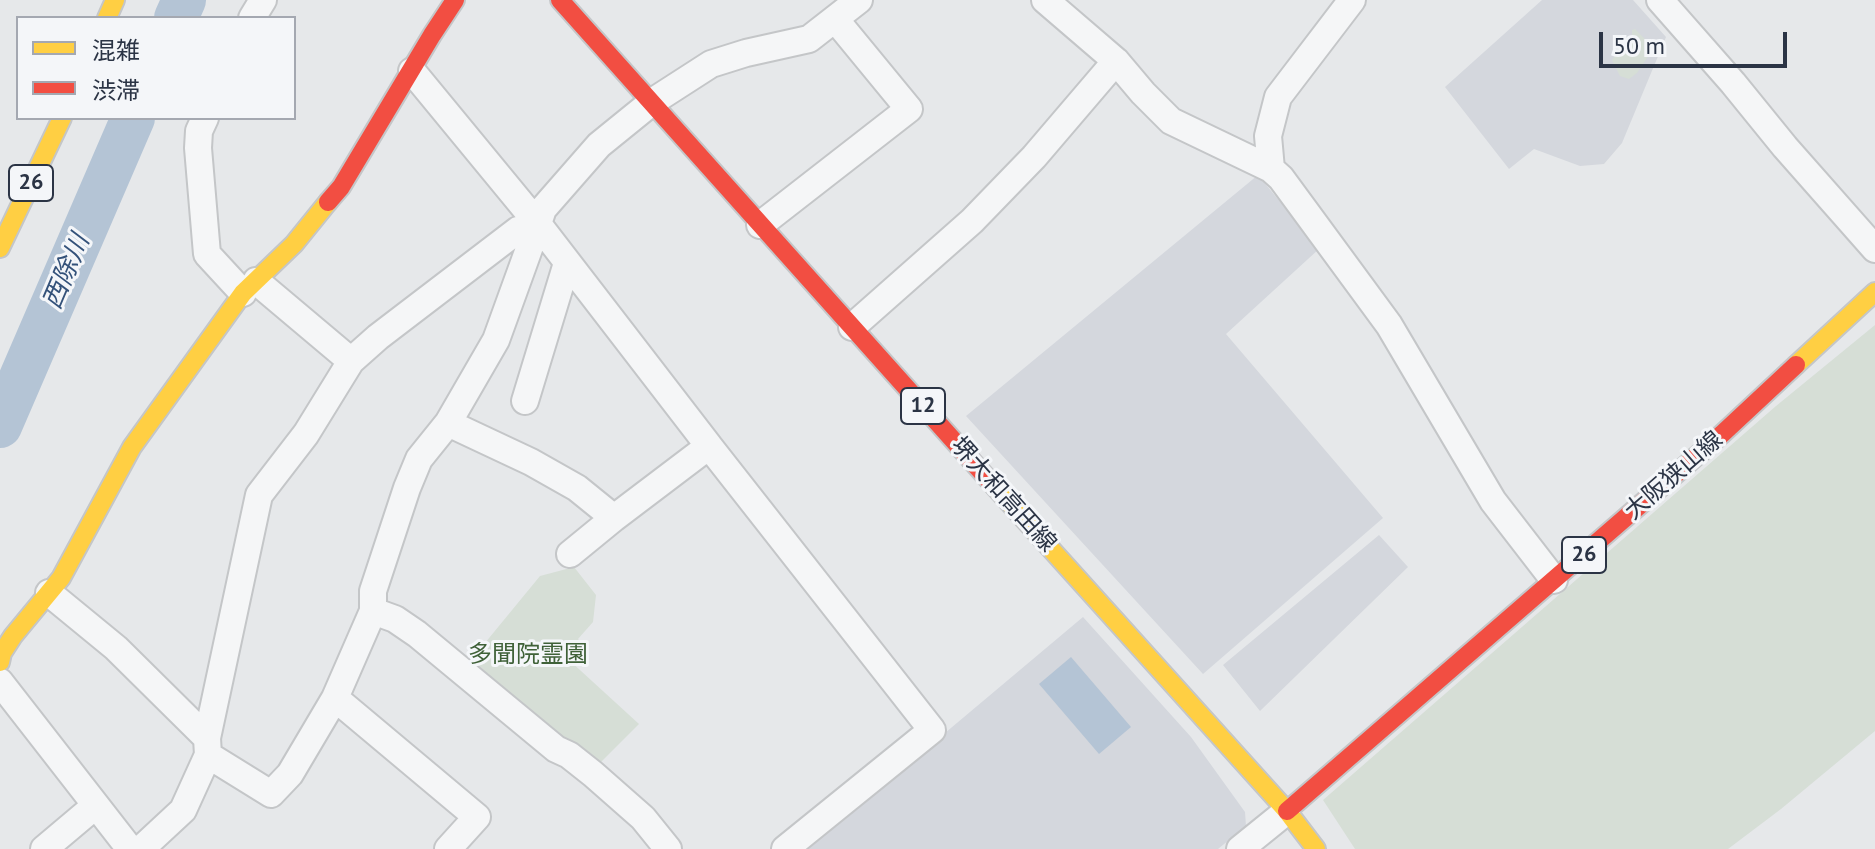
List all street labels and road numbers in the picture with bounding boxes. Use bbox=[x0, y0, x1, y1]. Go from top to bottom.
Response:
road number: 26 bbox=[9, 165, 53, 201]
road number: 12 bbox=[901, 388, 945, 424]
street label: 大阪狭山線 bbox=[1619, 426, 1729, 526]
street label: 堺大和高田線 bbox=[944, 432, 1062, 558]
road number: 26 bbox=[1562, 537, 1606, 573]

